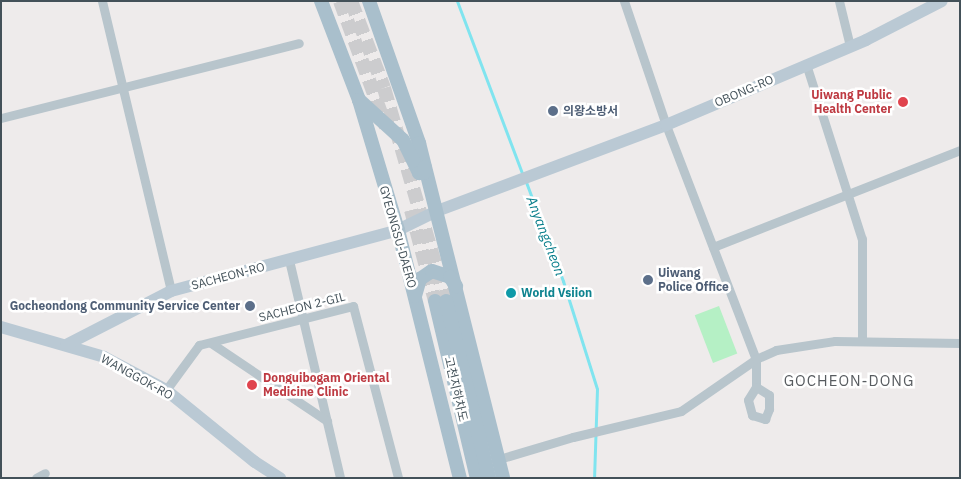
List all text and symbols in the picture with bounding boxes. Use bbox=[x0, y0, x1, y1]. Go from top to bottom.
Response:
street label: OBONG-RO bbox=[712, 72, 776, 110]
place label: Uiwang Public Health Center bbox=[811, 88, 892, 116]
marker: Uiwang Public Health Center bbox=[896, 95, 910, 109]
place label: 의왕소방서 bbox=[563, 104, 618, 118]
marker: 의왕소방서 bbox=[547, 105, 559, 117]
street label: GYEONGSU-DAERO bbox=[376, 184, 420, 290]
water label: Anyangcheon bbox=[523, 194, 569, 278]
street label: SACHEON-RO bbox=[190, 259, 266, 293]
place label: Uiwang Police Office bbox=[658, 266, 729, 294]
marker: Uiwang Police Office bbox=[642, 274, 654, 286]
place label: World Vsiion bbox=[521, 286, 592, 300]
marker: World Vsiion bbox=[505, 287, 517, 299]
street label: SACHEON 2-GIL bbox=[257, 289, 347, 325]
place label: Gocheondong Community Service Center bbox=[10, 299, 240, 313]
marker: Gocheondong Community Service Center bbox=[244, 300, 256, 312]
street label: WANGGOK-RO bbox=[99, 351, 175, 403]
street label: 고천지하차도 bbox=[442, 355, 470, 423]
place label: Donguibogam Oriental Medicine Clinic bbox=[263, 371, 389, 399]
district label: GOCHEON-DONG bbox=[782, 372, 916, 390]
marker: Donguibogam Oriental Medicine Clinic bbox=[245, 378, 259, 392]

